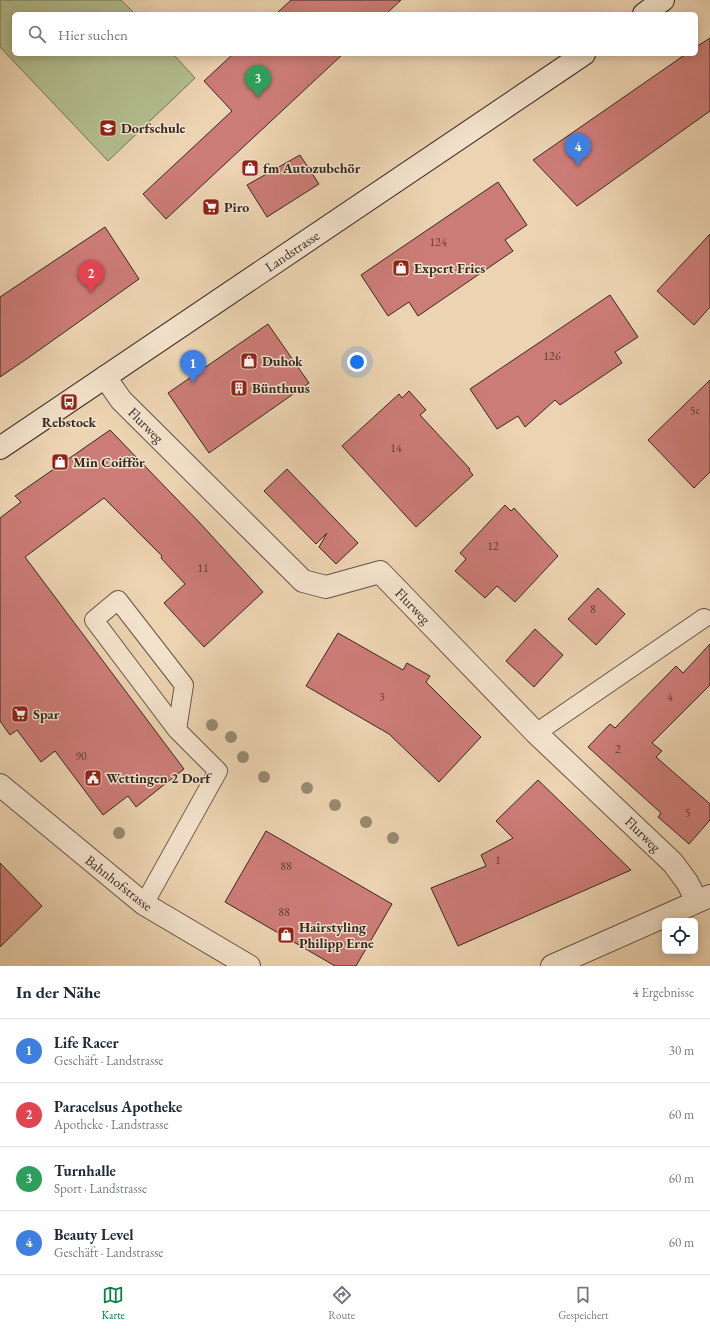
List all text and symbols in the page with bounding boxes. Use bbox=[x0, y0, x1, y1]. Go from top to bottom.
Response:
search box bbox=[12, 12, 698, 56]
icon: search bbox=[26, 23, 48, 45]
text: Hier suchen bbox=[58, 25, 128, 44]
pin: 3 bbox=[245, 65, 271, 98]
school or university icon: Dorfschule bbox=[98, 118, 118, 138]
place label: Dorfschule bbox=[121, 119, 186, 137]
pin: 4 bbox=[565, 133, 591, 166]
shop icon: fm Autozubehör bbox=[240, 158, 260, 178]
place label: fm Autozubehör bbox=[263, 159, 361, 177]
supermarket icon: Piro bbox=[201, 197, 221, 217]
place label: Piro bbox=[224, 198, 249, 216]
street label: Landstrasse bbox=[261, 226, 323, 276]
house number: 124 bbox=[429, 234, 447, 250]
shop icon: Expert Fries bbox=[391, 258, 411, 278]
place label: Expert Fries bbox=[414, 259, 485, 277]
pin: 2 bbox=[78, 260, 104, 293]
house number: 126 bbox=[543, 348, 561, 364]
pin: 1 bbox=[180, 350, 206, 383]
shop icon: Duhok bbox=[239, 351, 259, 371]
place label: Duhok bbox=[262, 352, 303, 370]
your location bbox=[347, 352, 367, 372]
building icon: Bünthuus bbox=[229, 378, 249, 398]
place label: Bünthuus bbox=[252, 379, 310, 397]
bus stop icon: Rebstock bbox=[59, 392, 79, 412]
house number: 5c bbox=[690, 402, 700, 418]
street label: Flurweg bbox=[124, 403, 168, 447]
place label: Rebstock bbox=[42, 413, 97, 431]
house number: 14 bbox=[390, 440, 402, 456]
shop icon: Min Coifför bbox=[50, 452, 70, 472]
place label: Min Coifför bbox=[73, 453, 145, 471]
house number: 12 bbox=[487, 538, 499, 554]
house number: 11 bbox=[197, 560, 209, 576]
street label: Flurweg bbox=[391, 584, 435, 629]
house number: 8 bbox=[590, 601, 596, 617]
house number: 3 bbox=[379, 689, 385, 705]
house number: 4 bbox=[667, 689, 673, 705]
supermarket icon: Spar bbox=[10, 704, 30, 724]
place label: Spar bbox=[33, 705, 60, 723]
house number: 2 bbox=[615, 741, 621, 757]
house number: 90 bbox=[75, 748, 87, 764]
public building icon: Wettingen 2 Dorf bbox=[83, 768, 103, 788]
place label: Wettingen 2 Dorf bbox=[106, 769, 212, 787]
house number: 5 bbox=[685, 804, 691, 820]
street label: Flurweg bbox=[621, 812, 666, 856]
street label: Bahnhofstrasse bbox=[82, 851, 157, 915]
house number: 1 bbox=[495, 852, 501, 868]
house number: 88 bbox=[280, 858, 292, 874]
house number: 88 bbox=[278, 904, 290, 920]
place label: Hairstyling Philipp Erne bbox=[299, 918, 374, 952]
map controls bbox=[662, 918, 698, 954]
button: locate bbox=[662, 918, 698, 954]
shop icon: Hairstyling Philipp Erne bbox=[276, 925, 296, 945]
text: In der Nähe bbox=[16, 981, 101, 1003]
text: 4 Ergebnisse bbox=[633, 984, 694, 1001]
text: Life Racer bbox=[54, 1033, 119, 1052]
text: 1 bbox=[26, 1042, 32, 1059]
text: 30 m bbox=[669, 1042, 694, 1059]
text: Geschäft · Landstrasse bbox=[54, 1052, 163, 1069]
text: Paracelsus Apotheke bbox=[54, 1097, 182, 1116]
text: 2 bbox=[26, 1106, 32, 1123]
text: 60 m bbox=[669, 1106, 694, 1123]
text: Apotheke · Landstrasse bbox=[54, 1116, 169, 1133]
text: Turnhalle bbox=[54, 1161, 116, 1180]
text: 3 bbox=[26, 1170, 32, 1187]
text: 60 m bbox=[669, 1170, 694, 1187]
text: Sport · Landstrasse bbox=[54, 1180, 147, 1197]
text: Beauty Level bbox=[54, 1225, 134, 1244]
text: 4 bbox=[26, 1234, 32, 1251]
text: 60 m bbox=[669, 1234, 694, 1251]
text: Geschäft · Landstrasse bbox=[54, 1244, 163, 1261]
tab: Karte bbox=[102, 1284, 125, 1322]
tab: Route bbox=[328, 1284, 355, 1322]
tab: Gespeichert bbox=[558, 1284, 608, 1322]

